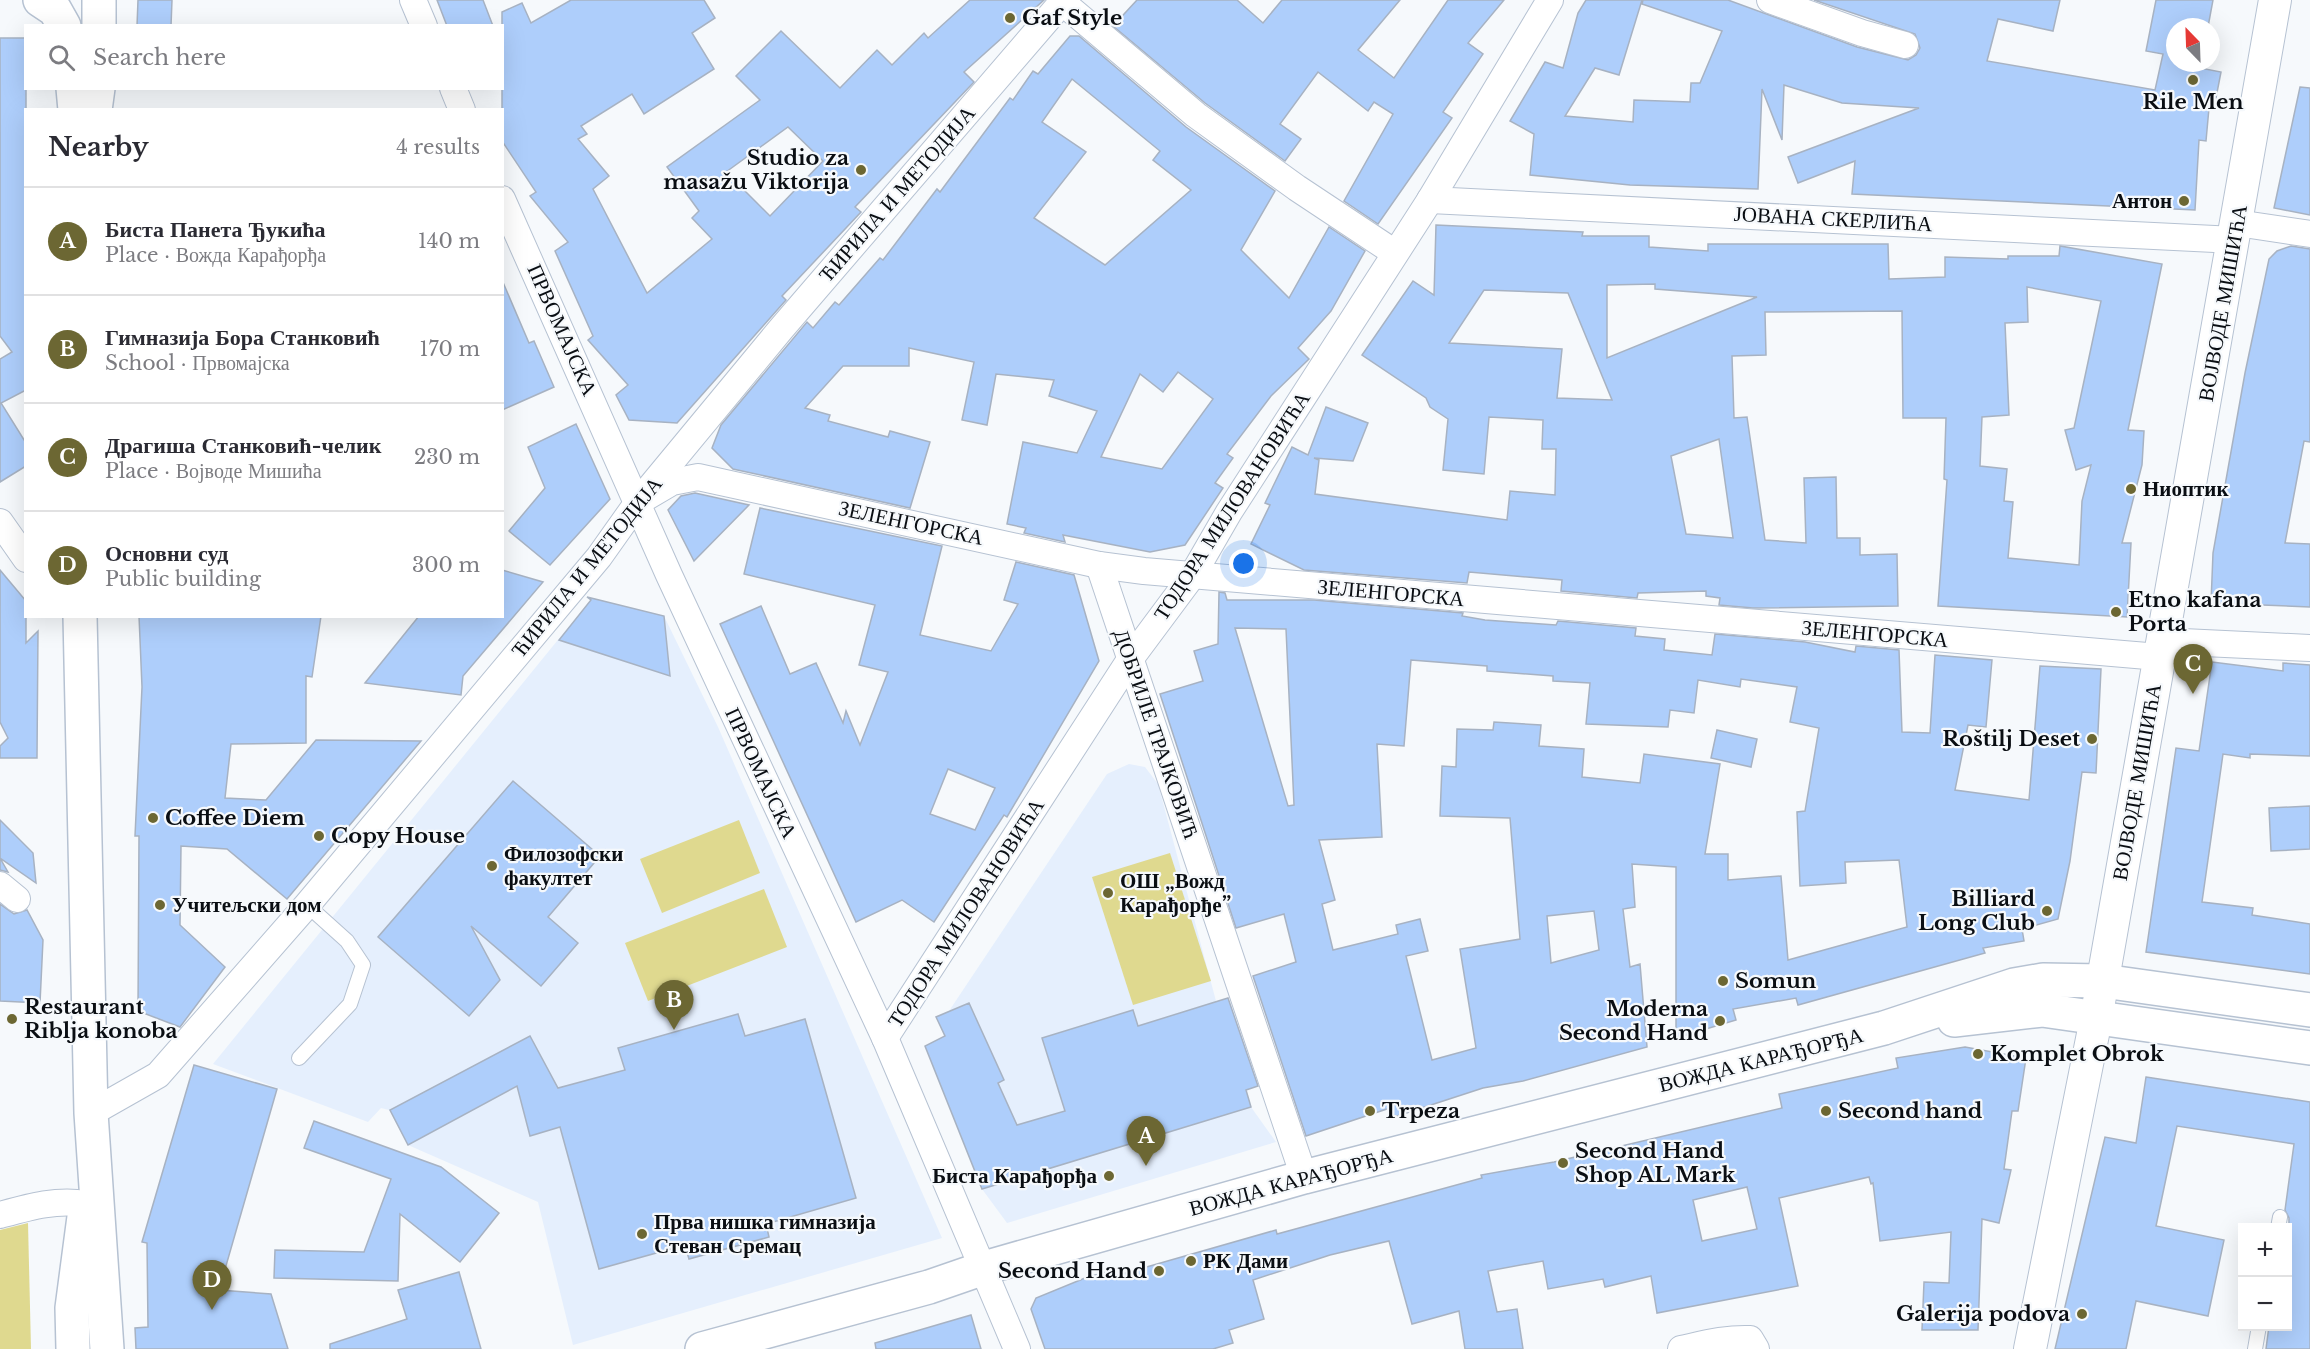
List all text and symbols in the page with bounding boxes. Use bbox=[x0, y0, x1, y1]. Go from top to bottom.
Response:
place label: Gaf Style bbox=[1022, 5, 1122, 31]
marker: Gaf Style bbox=[1003, 11, 1017, 25]
north arrow bbox=[2166, 18, 2220, 72]
search box bbox=[24, 24, 504, 90]
icon: search bbox=[45, 41, 78, 74]
text: Search here bbox=[93, 44, 226, 71]
marker: Rile Men bbox=[2186, 73, 2200, 87]
place label: Rile Men bbox=[2142, 89, 2244, 115]
street label: ЋИРИЛА И МЕТОДИЈА bbox=[813, 100, 981, 288]
text: Nearby bbox=[48, 131, 149, 163]
text: 4 results bbox=[396, 135, 480, 159]
place label: Studio za masažu Viktorija bbox=[663, 145, 849, 195]
marker: Studio za masažu Viktorija bbox=[854, 163, 868, 177]
place label: Антон bbox=[2112, 188, 2172, 214]
marker: Антон bbox=[2177, 194, 2191, 208]
street label: ЈОВАНА СКЕРЛИЋА bbox=[1733, 201, 1934, 237]
street label: ВОЈВОДЕ МИШИЋА bbox=[2193, 202, 2253, 404]
text: Биста Панета Ђукића bbox=[105, 216, 326, 243]
text: A bbox=[59, 229, 76, 253]
text: 140 m bbox=[418, 229, 480, 253]
text: Place · Вожда Карађорђа bbox=[105, 243, 326, 267]
street label: ПРВОМАЈСКА bbox=[521, 260, 603, 401]
text: Гимназија Бора Станковић bbox=[105, 324, 380, 351]
text: B bbox=[60, 337, 75, 361]
text: 170 m bbox=[420, 337, 480, 361]
text: School · Првомајска bbox=[105, 351, 290, 375]
street label: ТОДОРА МИЛОВАНОВИЋА bbox=[1148, 386, 1316, 625]
text: Драгиша Станковић-челик bbox=[105, 432, 381, 459]
text: C bbox=[59, 445, 76, 469]
text: 230 m bbox=[414, 445, 480, 469]
text: Place · Војводе Мишића bbox=[105, 459, 322, 483]
street label: ЋИРИЛА И МЕТОДИЈА bbox=[506, 471, 668, 663]
place label: Ниоптик bbox=[2143, 476, 2229, 502]
marker: Ниоптик bbox=[2124, 482, 2138, 496]
street label: ЗЕЛЕНГОРСКА bbox=[836, 495, 987, 551]
text: Основни суд bbox=[105, 540, 228, 567]
your location bbox=[1229, 549, 1258, 578]
text: D bbox=[58, 553, 77, 577]
text: 300 m bbox=[412, 553, 480, 577]
text: Public building bbox=[105, 567, 261, 591]
street label: ЗЕЛЕНГОРСКА bbox=[1317, 574, 1466, 612]
place label: Etno kafana Porta bbox=[2128, 587, 2261, 637]
marker: Etno kafana Porta bbox=[2109, 605, 2123, 619]
street label: ЗЕЛЕНГОРСКА bbox=[1801, 615, 1950, 653]
street label: ДОБРИЛЕ ТРАЈКОВИЋ bbox=[1108, 626, 1204, 843]
pin: C bbox=[2174, 644, 2212, 694]
street label: ВОЈВОДЕ МИШИЋА bbox=[2107, 681, 2167, 883]
street label: ПРВОМАЈСКА bbox=[719, 704, 803, 843]
place label: Roštilj Deset bbox=[1942, 726, 2080, 752]
marker: Roštilj Deset bbox=[2085, 732, 2099, 746]
street label: ТОДОРА МИЛОВАНОВИЋА bbox=[882, 793, 1050, 1032]
place label: Coffee Diem bbox=[165, 805, 305, 831]
marker: Coffee Diem bbox=[146, 811, 160, 825]
place label: Copy House bbox=[331, 823, 465, 849]
marker: Copy House bbox=[312, 829, 326, 843]
place label: Филозофски факултет bbox=[504, 841, 623, 891]
marker: Филозофски факултет bbox=[485, 859, 499, 873]
place label: ОШ „Вожд Карађорђе” bbox=[1120, 868, 1231, 918]
marker: ОШ „Вожд Карађорђе” bbox=[1101, 886, 1115, 900]
place label: Billiard Long Club bbox=[1918, 886, 2035, 936]
place label: Учитељски дом bbox=[172, 892, 322, 918]
marker: Учитељски дом bbox=[153, 898, 167, 912]
marker: Billiard Long Club bbox=[2040, 904, 2054, 918]
place label: Somun bbox=[1735, 968, 1816, 994]
marker: Somun bbox=[1716, 974, 1730, 988]
pin: B bbox=[654, 980, 694, 1030]
place label: Restaurant Riblja konoba bbox=[24, 994, 178, 1044]
place label: Moderna Second Hand bbox=[1559, 996, 1708, 1046]
marker: Restaurant Riblja konoba bbox=[5, 1012, 19, 1026]
marker: Moderna Second Hand bbox=[1713, 1014, 1727, 1028]
street label: ВОЖДА КАРАЂОРЂА bbox=[1656, 1022, 1867, 1098]
place label: Komplet Obrok bbox=[1990, 1041, 2165, 1067]
marker: Komplet Obrok bbox=[1971, 1047, 1985, 1061]
place label: Trpeza bbox=[1382, 1098, 1460, 1124]
place label: Second hand bbox=[1838, 1098, 1983, 1124]
marker: Trpeza bbox=[1363, 1104, 1377, 1118]
marker: Second hand bbox=[1819, 1104, 1833, 1118]
pin: A bbox=[1126, 1116, 1166, 1166]
place label: Second Hand Shop AL Mark bbox=[1575, 1138, 1737, 1188]
street label: ВОЖДА КАРАЂОРЂА bbox=[1186, 1142, 1397, 1222]
marker: Second Hand Shop AL Mark bbox=[1556, 1156, 1570, 1170]
place label: Биста Карађорђа bbox=[932, 1163, 1097, 1189]
marker: Биста Карађорђа bbox=[1102, 1169, 1116, 1183]
place label: Прва нишка гимназија Стеван Сремац bbox=[654, 1209, 876, 1259]
map controls bbox=[2238, 1223, 2292, 1331]
button: + bbox=[2238, 1223, 2292, 1277]
marker: Прва нишка гимназија Стеван Сремац bbox=[635, 1227, 649, 1241]
place label: РК Дами bbox=[1203, 1248, 1288, 1274]
marker: РК Дами bbox=[1184, 1254, 1198, 1268]
place label: Second Hand bbox=[998, 1258, 1147, 1284]
pin: D bbox=[192, 1260, 232, 1310]
marker: Second Hand bbox=[1152, 1264, 1166, 1278]
button: − bbox=[2238, 1277, 2292, 1331]
place label: Galerija podova bbox=[1896, 1301, 2070, 1327]
marker: Galerija podova bbox=[2075, 1307, 2089, 1321]

